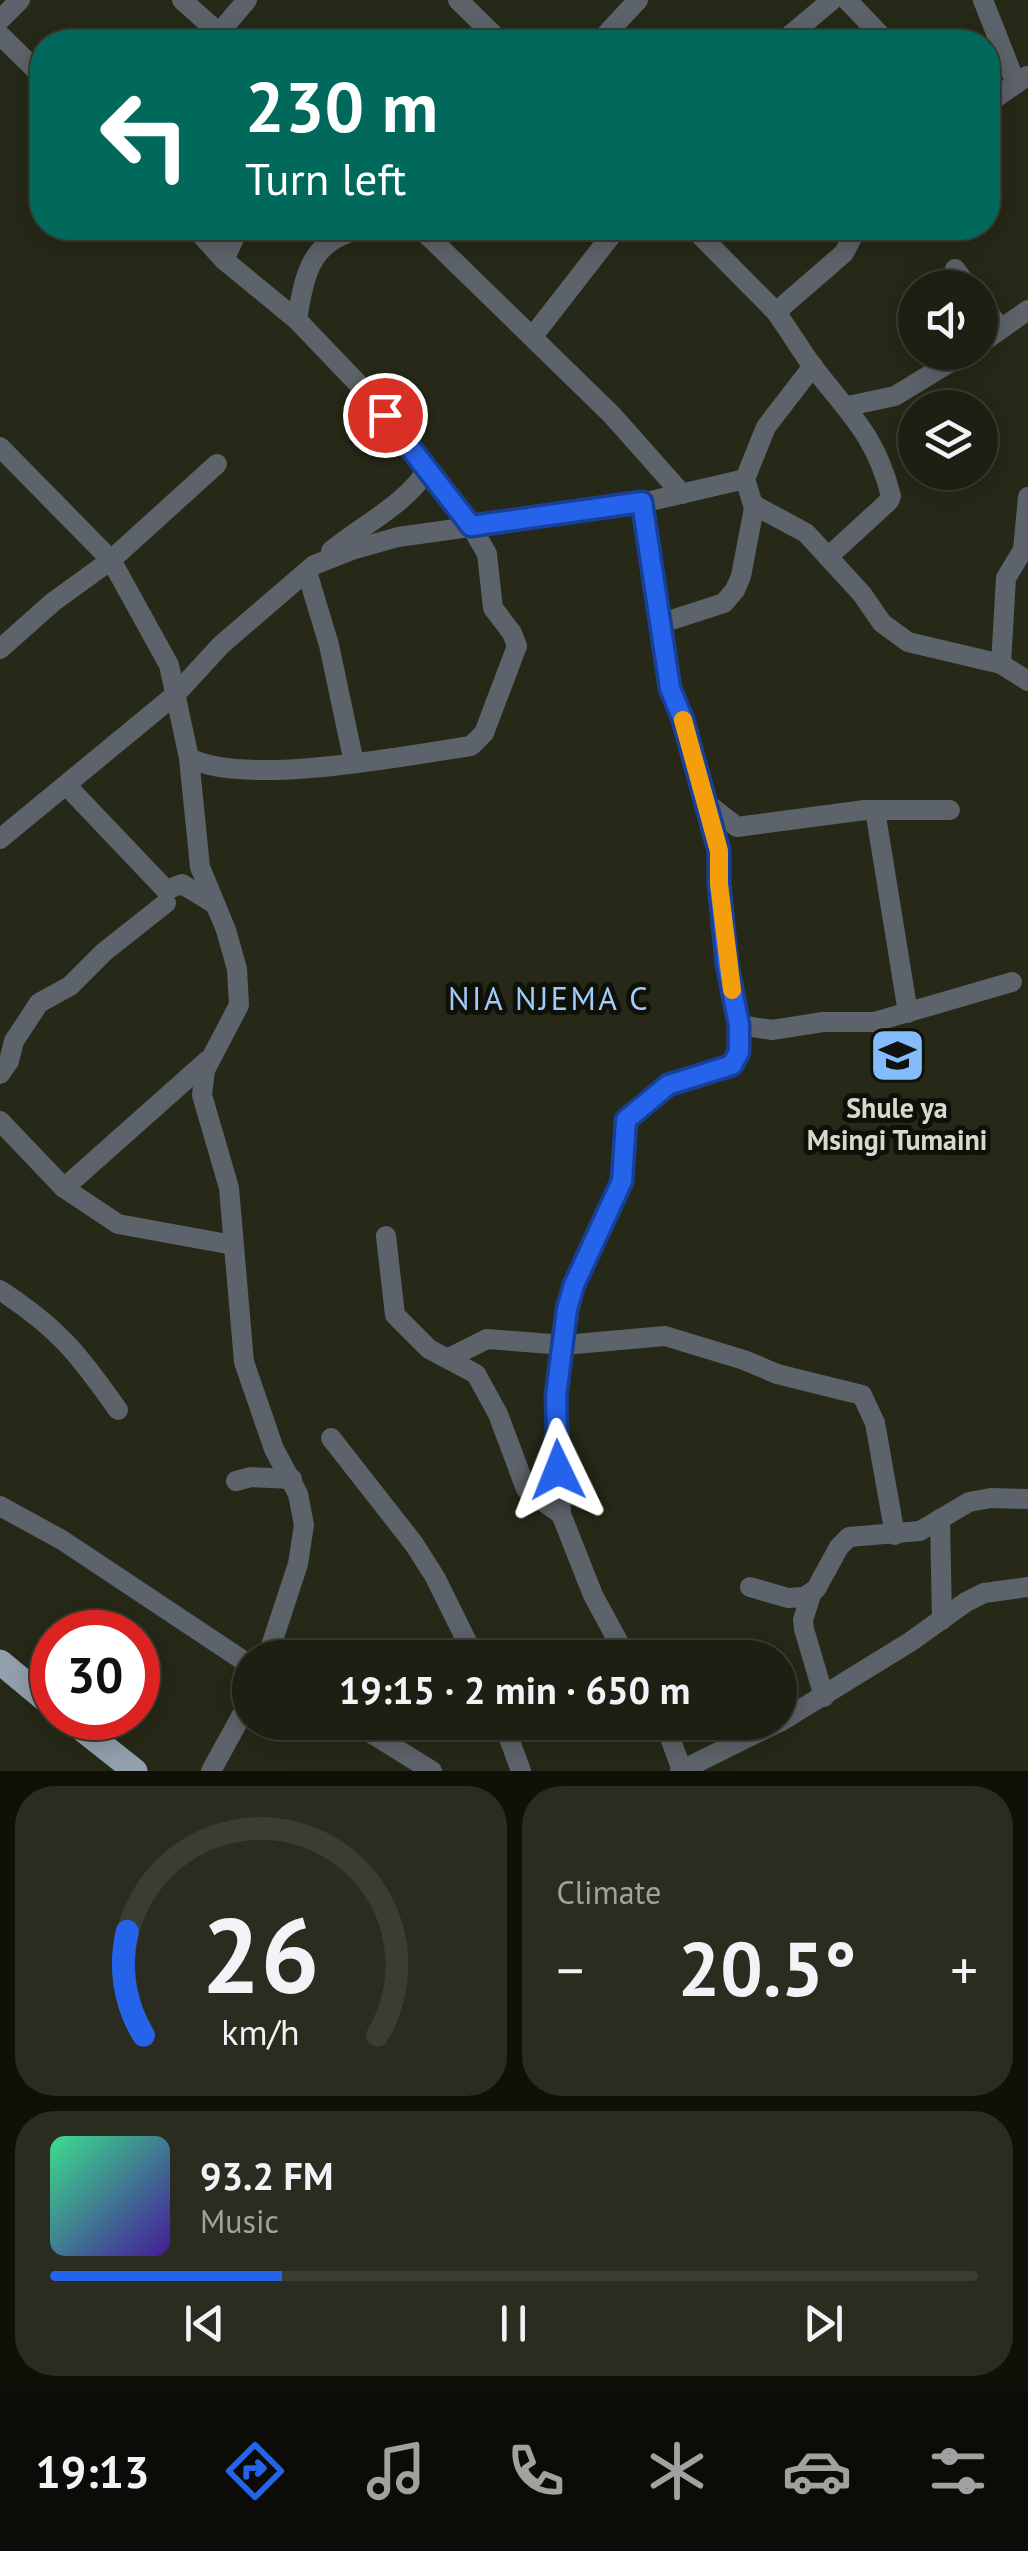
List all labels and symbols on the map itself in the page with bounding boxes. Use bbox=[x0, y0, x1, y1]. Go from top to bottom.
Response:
pin bbox=[343, 373, 428, 458]
district label: NIA NJEMA C bbox=[448, 977, 650, 1019]
school or university icon: Shule ya Msingi Tumaini bbox=[867, 1026, 927, 1086]
place label: Shule ya Msingi Tumaini bbox=[807, 1089, 987, 1158]
position arrow bbox=[506, 1418, 610, 1522]
speed limit sign: 30 bbox=[30, 1610, 160, 1740]

